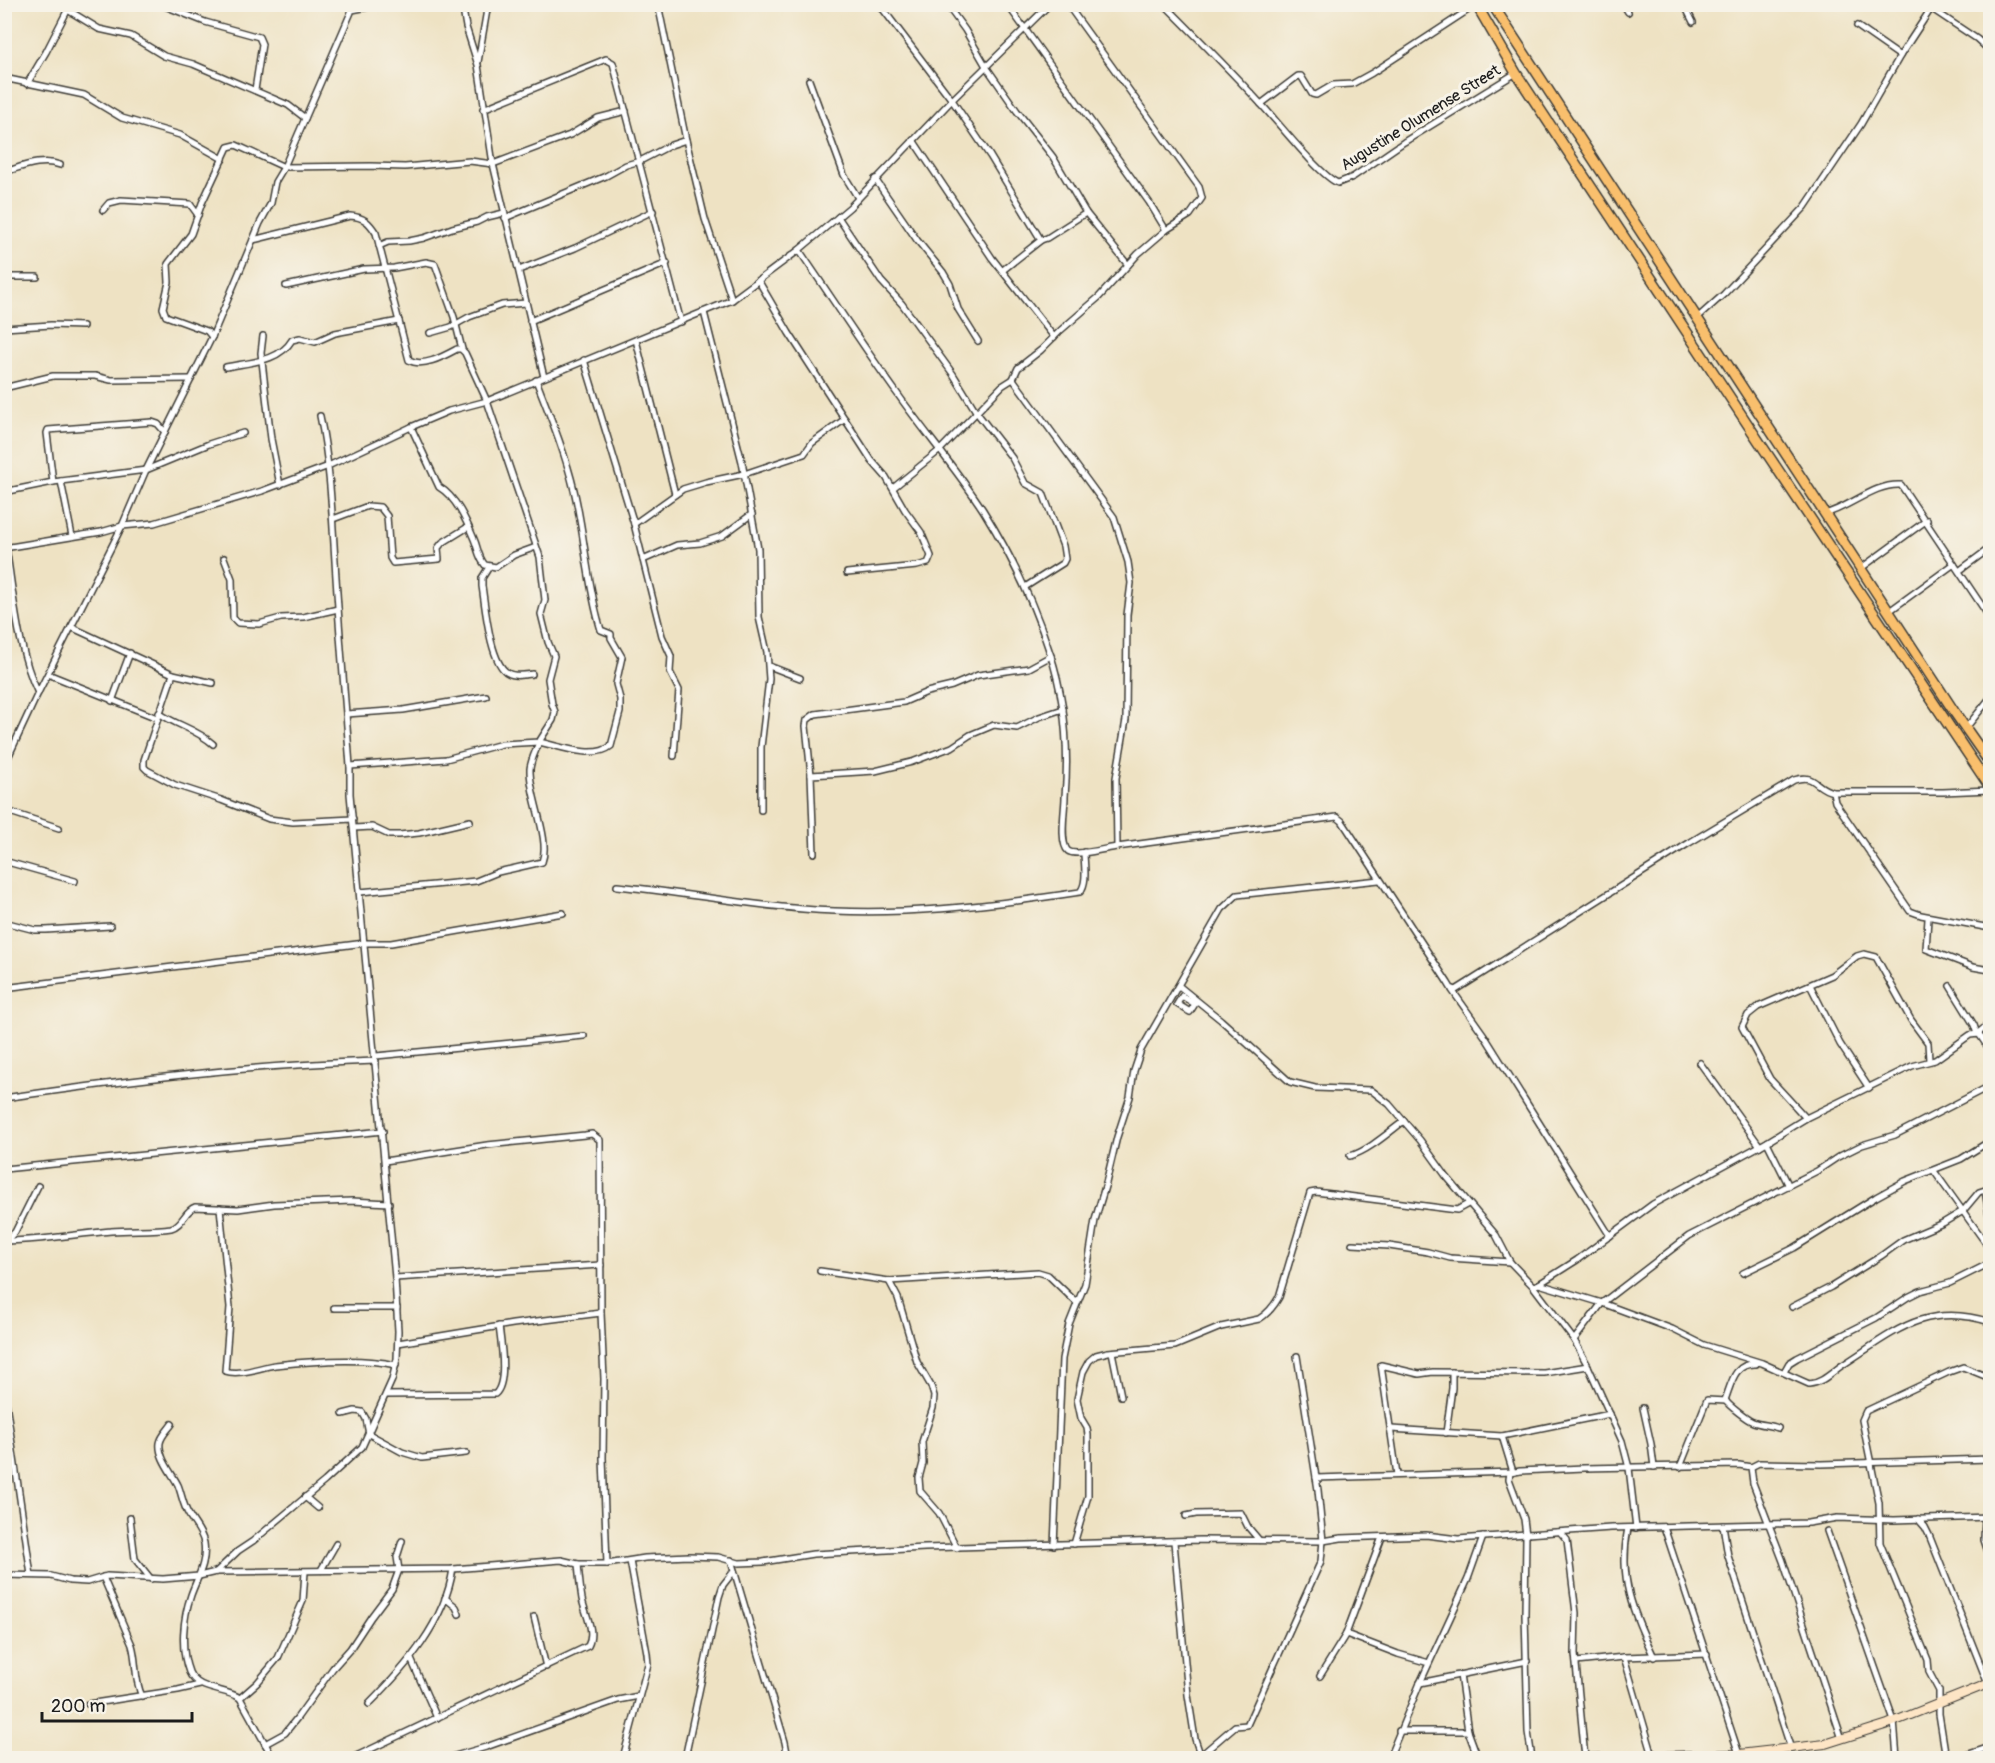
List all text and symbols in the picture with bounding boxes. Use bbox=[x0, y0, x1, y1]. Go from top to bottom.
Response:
street label: Augustine Olumense Street bbox=[1337, 60, 1505, 175]
scale bar bbox=[42, 1685, 192, 1723]
text: 200 m bbox=[51, 1695, 106, 1718]

